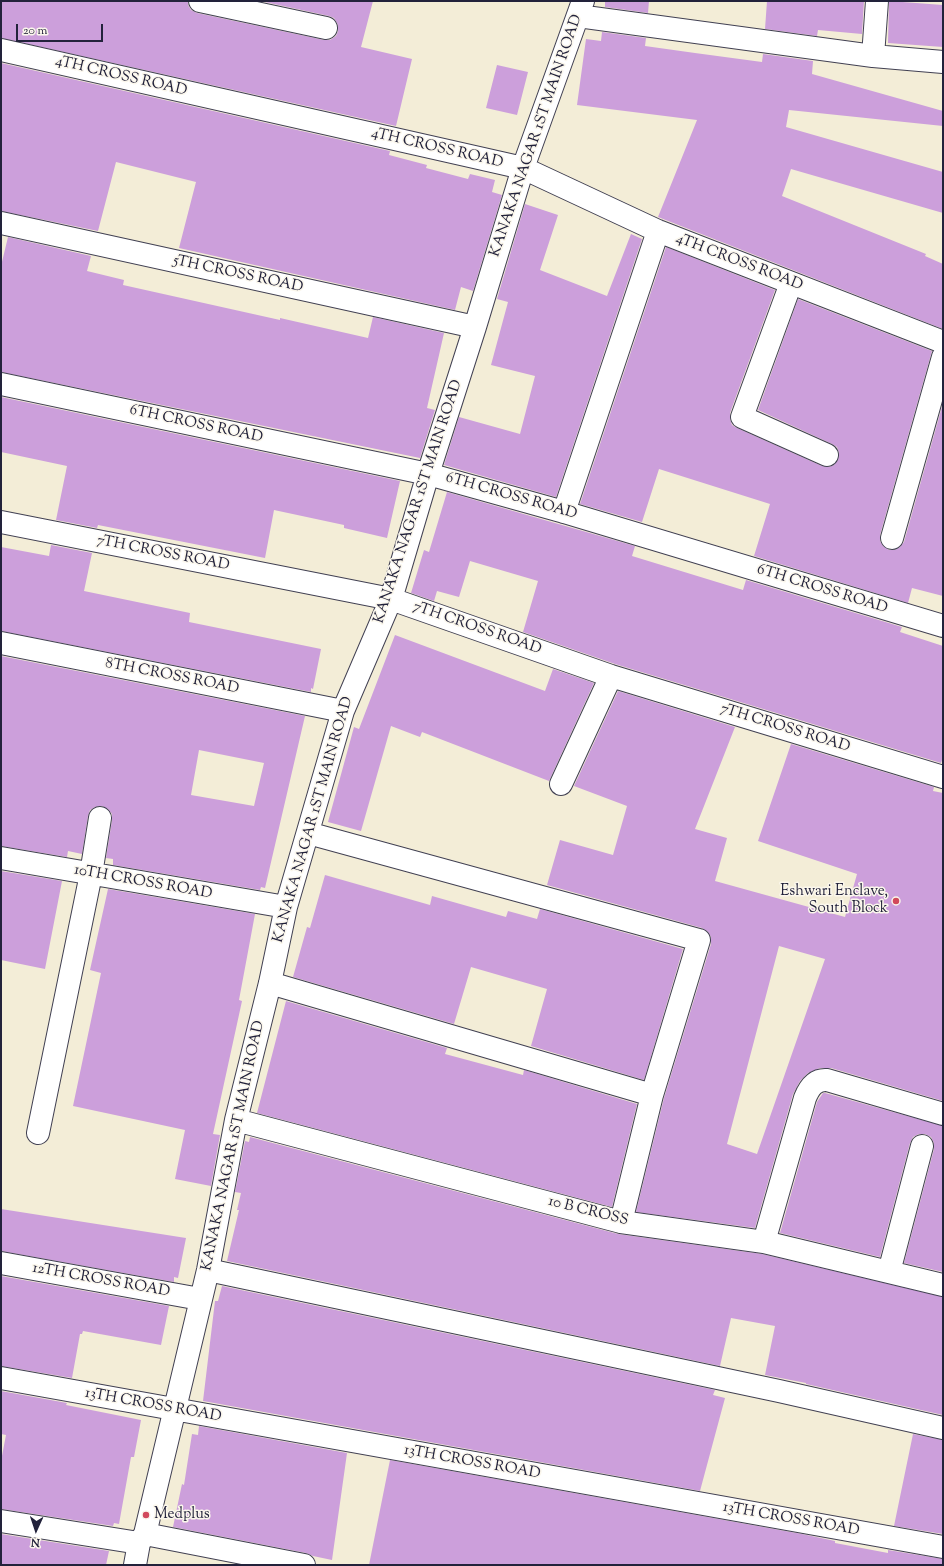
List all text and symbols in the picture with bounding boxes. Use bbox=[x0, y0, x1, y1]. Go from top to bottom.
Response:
street label: KANAKA NAGAR 1ST MAIN ROAD bbox=[487, 12, 587, 260]
scale bar bbox=[18, 16, 105, 42]
text: 20 m bbox=[23, 22, 47, 40]
street label: 4TH CROSS ROAD bbox=[53, 53, 189, 101]
street label: 4TH CROSS ROAD bbox=[369, 125, 505, 173]
street label: 4TH CROSS ROAD bbox=[673, 230, 805, 296]
street label: 5TH CROSS ROAD bbox=[171, 252, 305, 298]
street label: KANAKA NAGAR 1ST MAIN ROAD bbox=[371, 378, 467, 626]
street label: 6TH CROSS ROAD bbox=[128, 402, 264, 448]
street label: 6TH CROSS ROAD bbox=[443, 470, 579, 524]
street label: 7TH CROSS ROAD bbox=[95, 532, 231, 576]
street label: 6TH CROSS ROAD bbox=[754, 562, 890, 618]
street label: 7TH CROSS ROAD bbox=[410, 599, 544, 659]
street label: 8TH CROSS ROAD bbox=[104, 655, 240, 699]
street label: KANAKA NAGAR 1ST MAIN ROAD bbox=[270, 695, 358, 945]
street label: 7TH CROSS ROAD bbox=[718, 701, 852, 757]
street label: 10TH CROSS ROAD bbox=[73, 862, 213, 904]
place label: Eshwari Enclave, South Block bbox=[780, 883, 888, 918]
marker: Eshwari Enclave, South Block bbox=[891, 896, 901, 906]
street label: KANAKA NAGAR 1ST MAIN ROAD bbox=[199, 1019, 269, 1273]
street label: 10 B CROSS bbox=[546, 1193, 630, 1231]
street label: 12TH CROSS ROAD bbox=[31, 1260, 171, 1302]
street label: 13TH CROSS ROAD bbox=[83, 1385, 223, 1427]
street label: 13TH CROSS ROAD bbox=[402, 1442, 542, 1484]
street label: 13TH CROSS ROAD bbox=[721, 1499, 861, 1541]
place label: Medplus bbox=[154, 1506, 210, 1524]
north arrow bbox=[16, 1510, 56, 1550]
marker: Medplus bbox=[141, 1510, 151, 1520]
text: N bbox=[31, 1534, 40, 1550]

